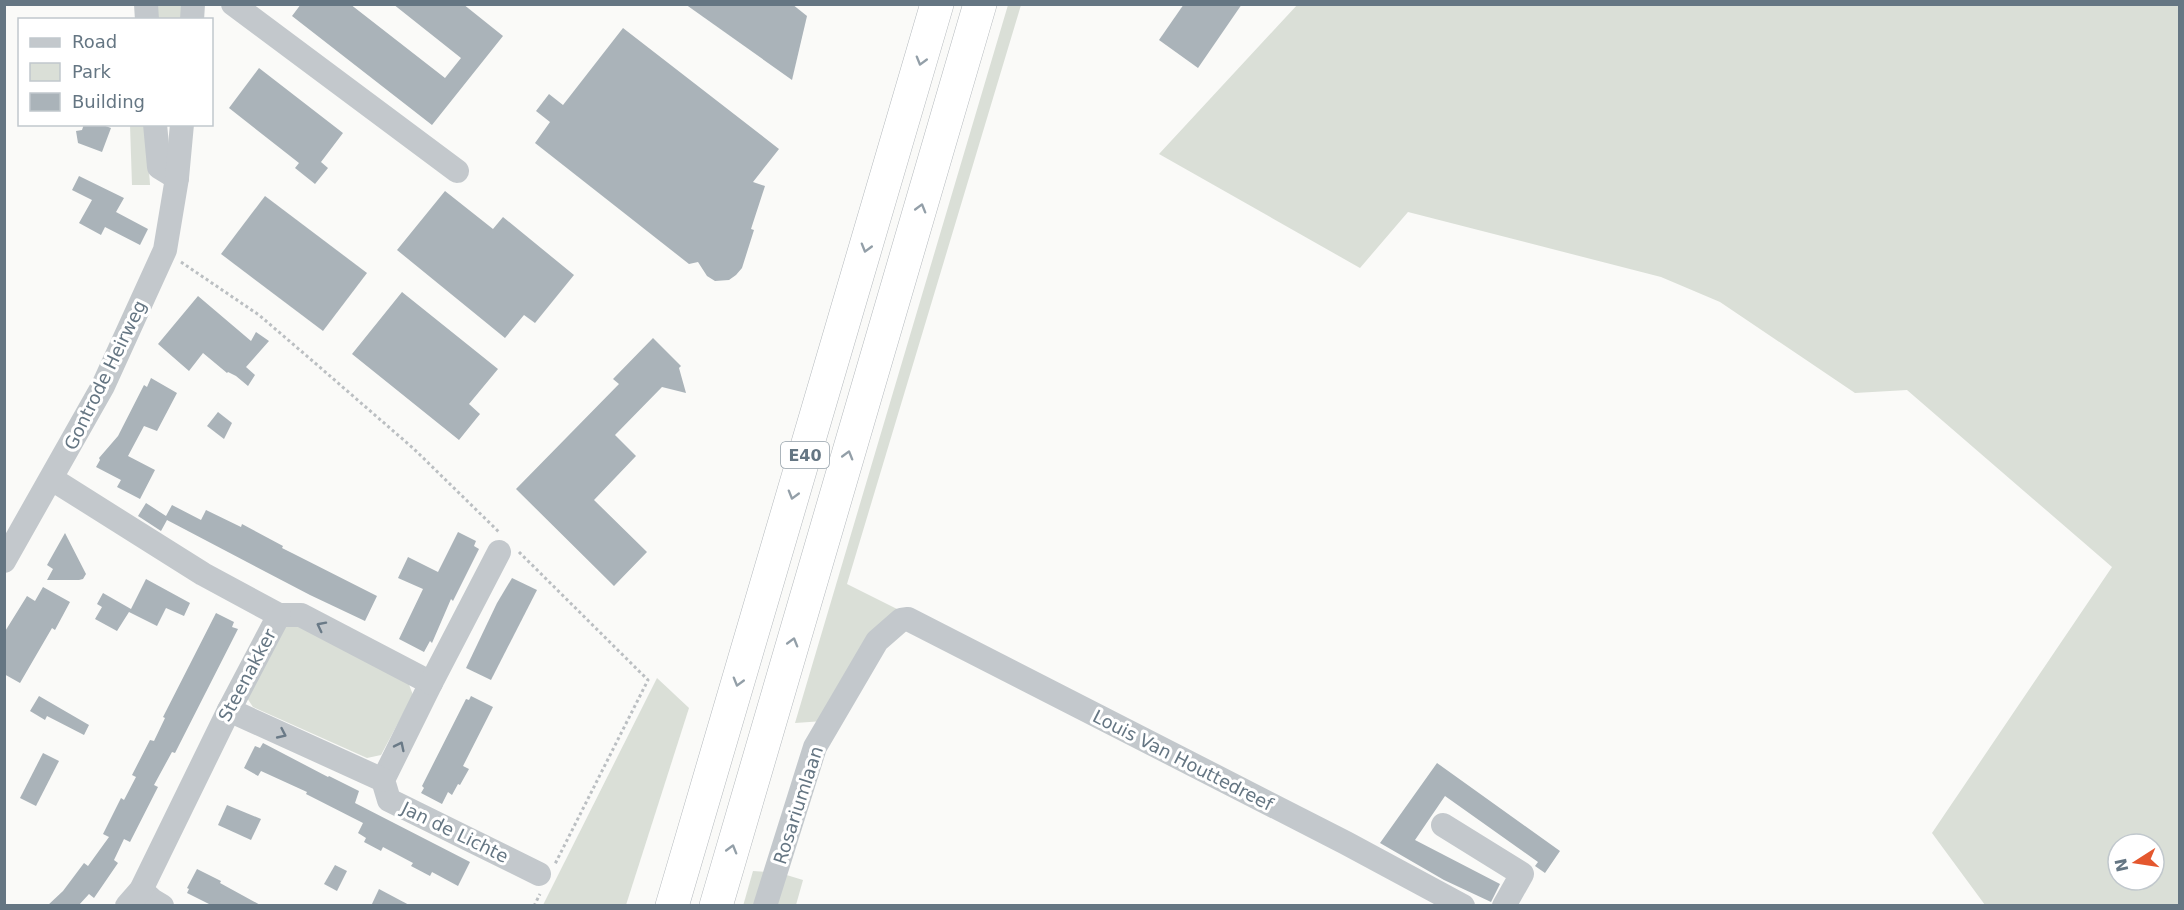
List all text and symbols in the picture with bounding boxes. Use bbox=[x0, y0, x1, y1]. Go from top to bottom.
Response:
legend bbox=[18, 18, 213, 126]
text: Road bbox=[72, 31, 117, 52]
one-way arrow bbox=[916, 55, 928, 66]
text: Park bbox=[72, 61, 111, 82]
text: Building bbox=[72, 91, 145, 112]
one-way arrow bbox=[914, 203, 926, 213]
one-way arrow bbox=[861, 242, 873, 253]
street label: Gontrode Heirweg bbox=[60, 297, 150, 453]
road number: E40 bbox=[781, 442, 829, 468]
one-way arrow bbox=[841, 450, 853, 461]
one-way arrow bbox=[788, 489, 800, 500]
one-way arrow bbox=[316, 621, 327, 633]
street label: Steenakker bbox=[214, 625, 280, 725]
one-way arrow bbox=[786, 637, 798, 648]
one-way arrow bbox=[733, 676, 745, 687]
street label: Louis Van Houttedreef bbox=[1089, 705, 1277, 815]
one-way arrow bbox=[276, 727, 287, 739]
one-way arrow bbox=[392, 742, 404, 753]
street label: Rosariumlaan bbox=[769, 743, 827, 867]
street label: Jan de Lichte bbox=[397, 797, 512, 867]
north arrow bbox=[2106, 832, 2166, 892]
one-way arrow bbox=[725, 844, 737, 855]
text: N bbox=[2111, 856, 2133, 874]

